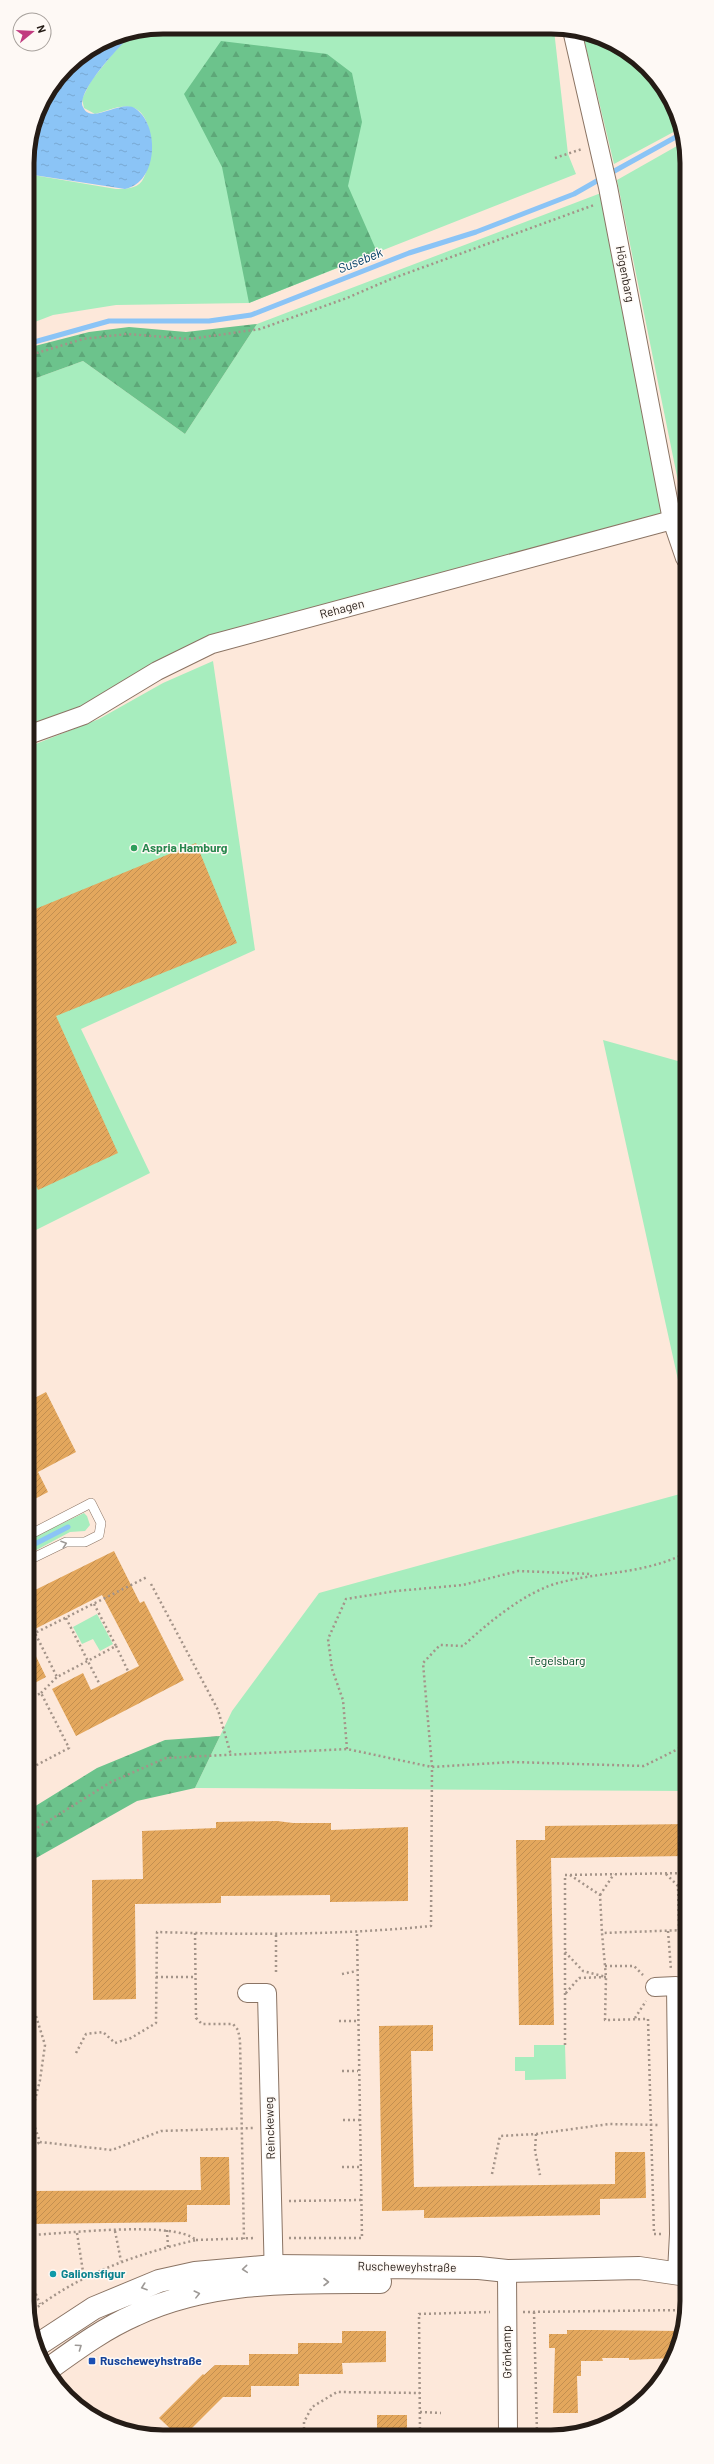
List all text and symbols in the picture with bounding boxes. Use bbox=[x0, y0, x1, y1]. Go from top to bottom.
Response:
north arrow bbox=[12, 12, 52, 52]
text: N bbox=[35, 23, 49, 34]
water label: Susebek bbox=[335, 244, 385, 276]
street label: Högenbarg bbox=[614, 245, 638, 303]
street label: Rehagen bbox=[318, 595, 366, 621]
place label: Aspria Hamburg bbox=[142, 840, 228, 854]
marker: Aspria Hamburg bbox=[129, 843, 139, 853]
one-way arrow bbox=[60, 1540, 67, 1549]
park label: Tegelsbarg bbox=[528, 1653, 586, 1667]
street label: Reinckeweg bbox=[261, 2096, 277, 2160]
street label: Ruscheweyhstraße bbox=[358, 2258, 457, 2274]
one-way arrow bbox=[241, 2264, 248, 2273]
place label: Galionsfigur bbox=[61, 2266, 126, 2280]
marker: Galionsfigur bbox=[48, 2269, 58, 2279]
one-way arrow bbox=[323, 2278, 329, 2286]
one-way arrow bbox=[140, 2282, 147, 2290]
one-way arrow bbox=[193, 2290, 200, 2298]
street label: Grönkamp bbox=[499, 2325, 513, 2379]
one-way arrow bbox=[75, 2344, 82, 2352]
place label: Ruscheweyhstraße bbox=[100, 2353, 202, 2367]
marker: Ruscheweyhstraße bbox=[87, 2356, 97, 2366]

